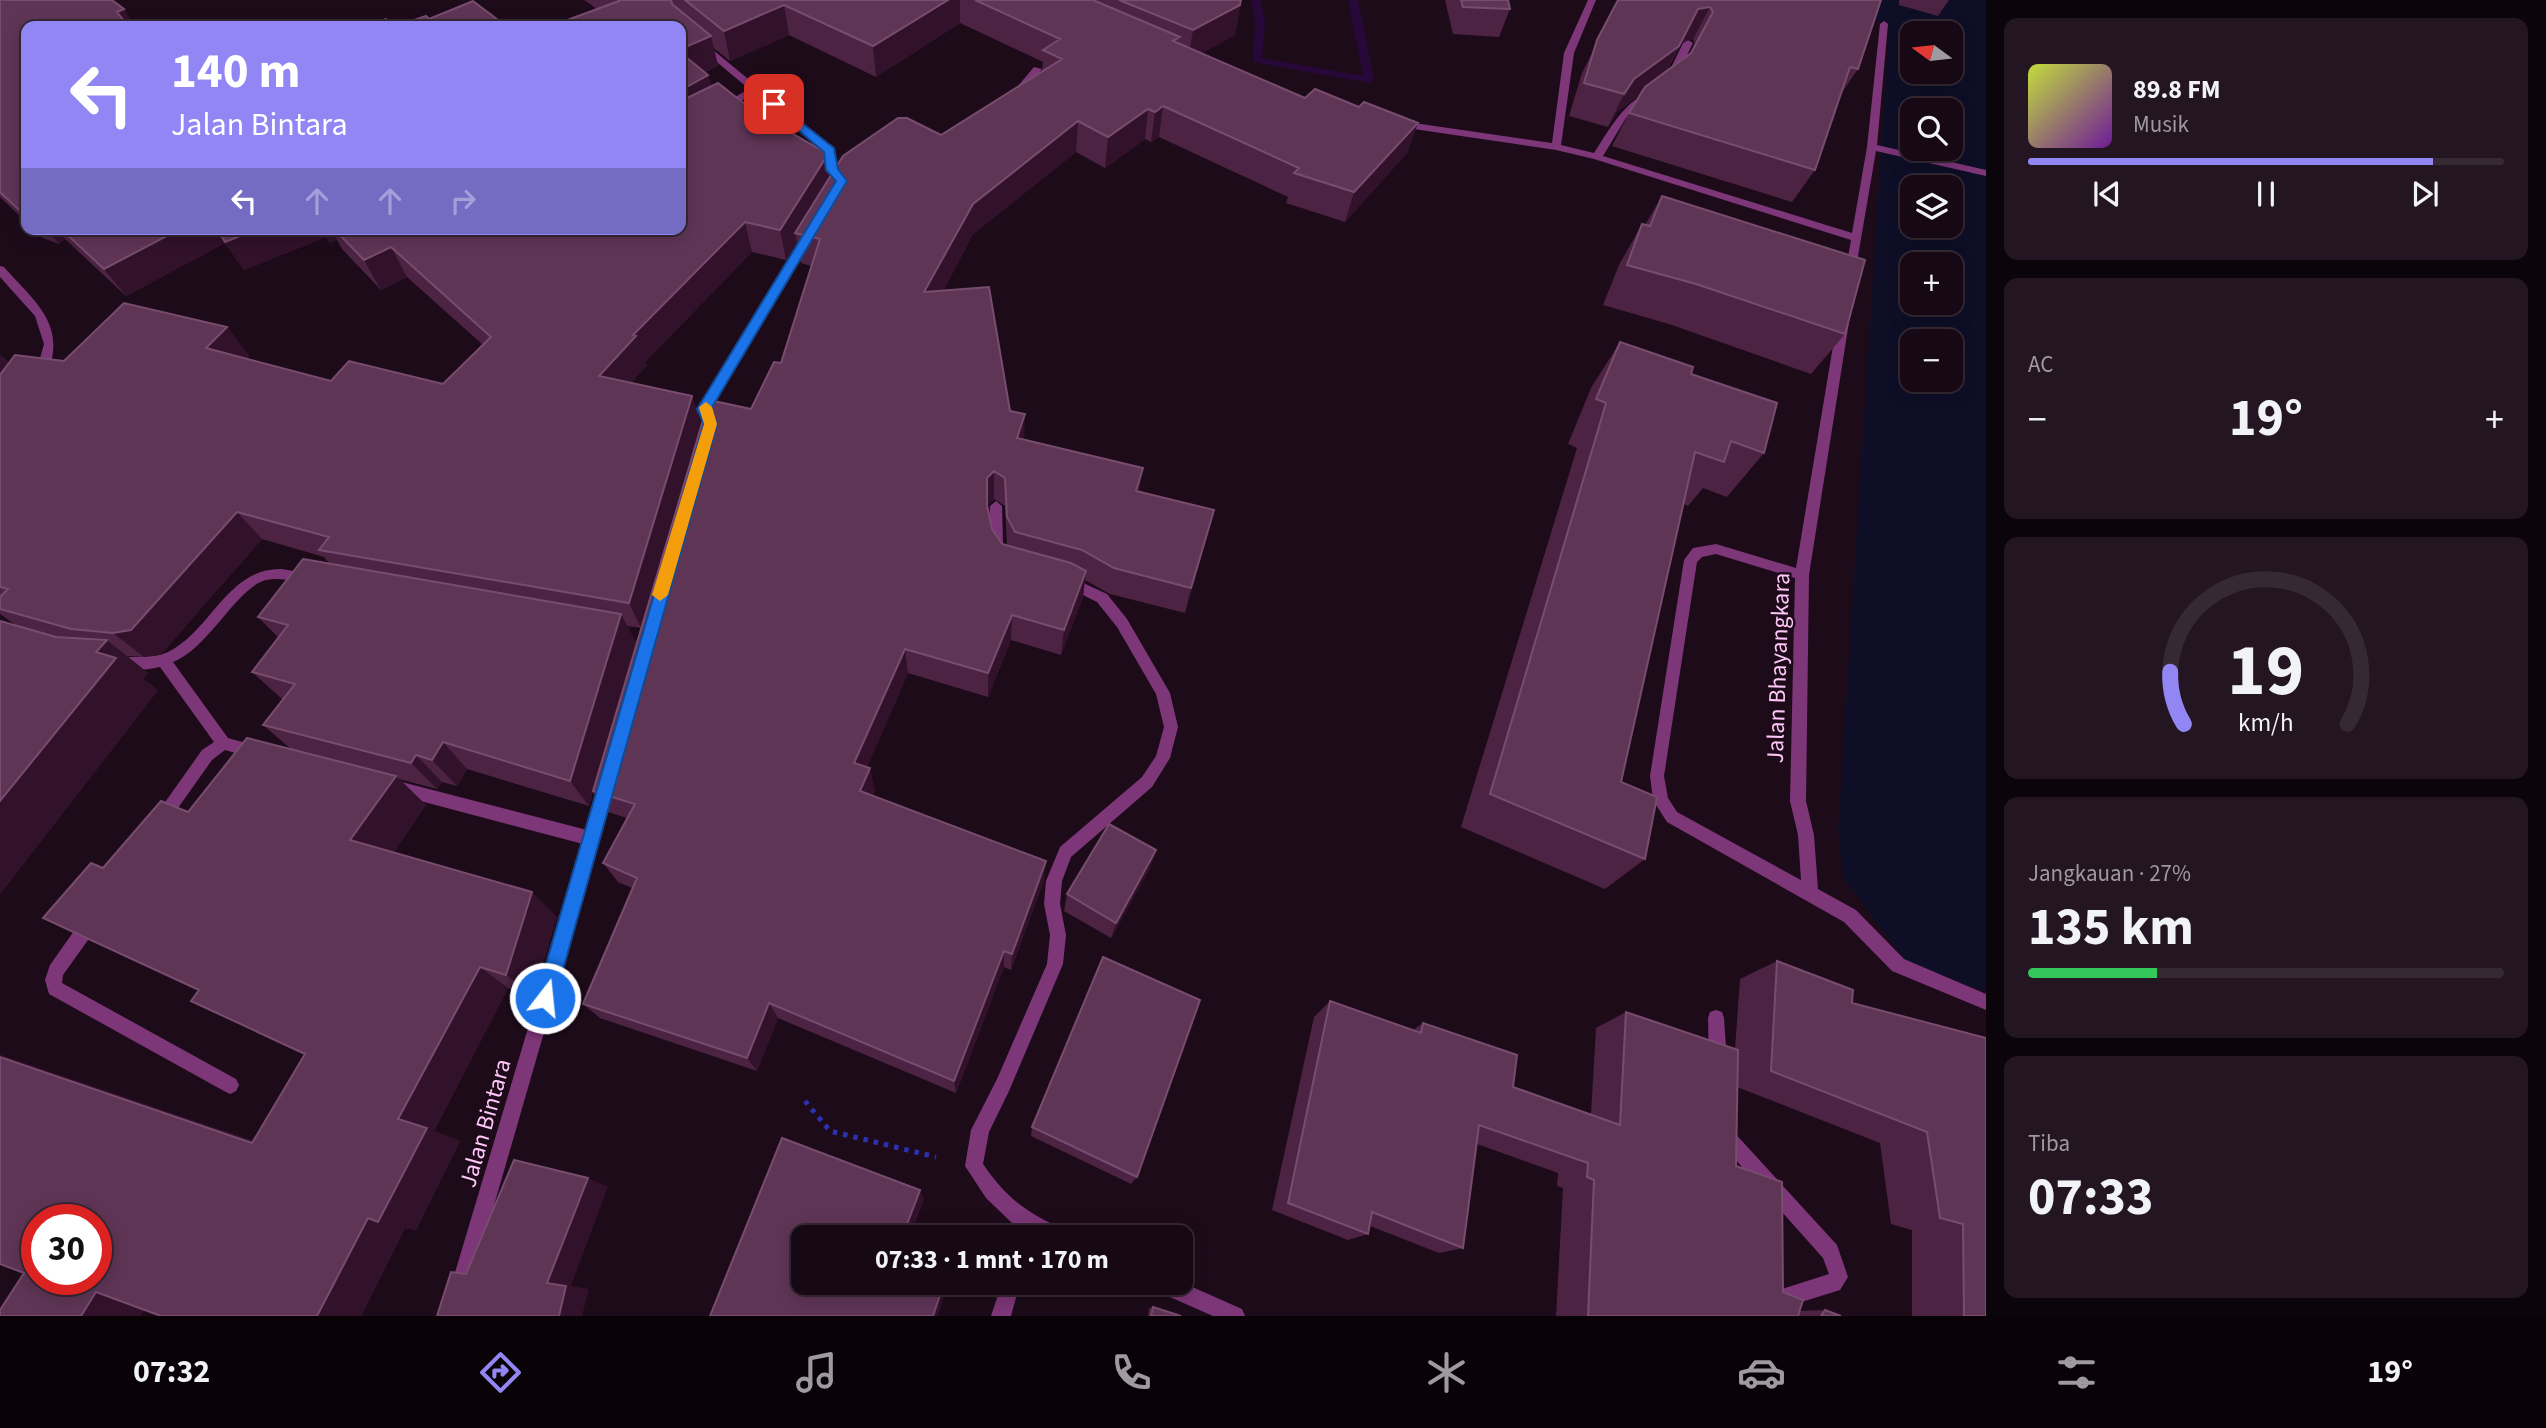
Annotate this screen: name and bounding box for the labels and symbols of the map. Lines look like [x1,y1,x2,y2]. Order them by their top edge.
north arrow [1900,21,1964,84]
pin [744,74,804,134]
street label: Jalan Bhayangkara [1758,572,1799,764]
position arrow [508,961,582,1035]
street label: Jalan Bintara [450,1055,521,1192]
speed limit sign: 30 [21,1204,112,1295]

